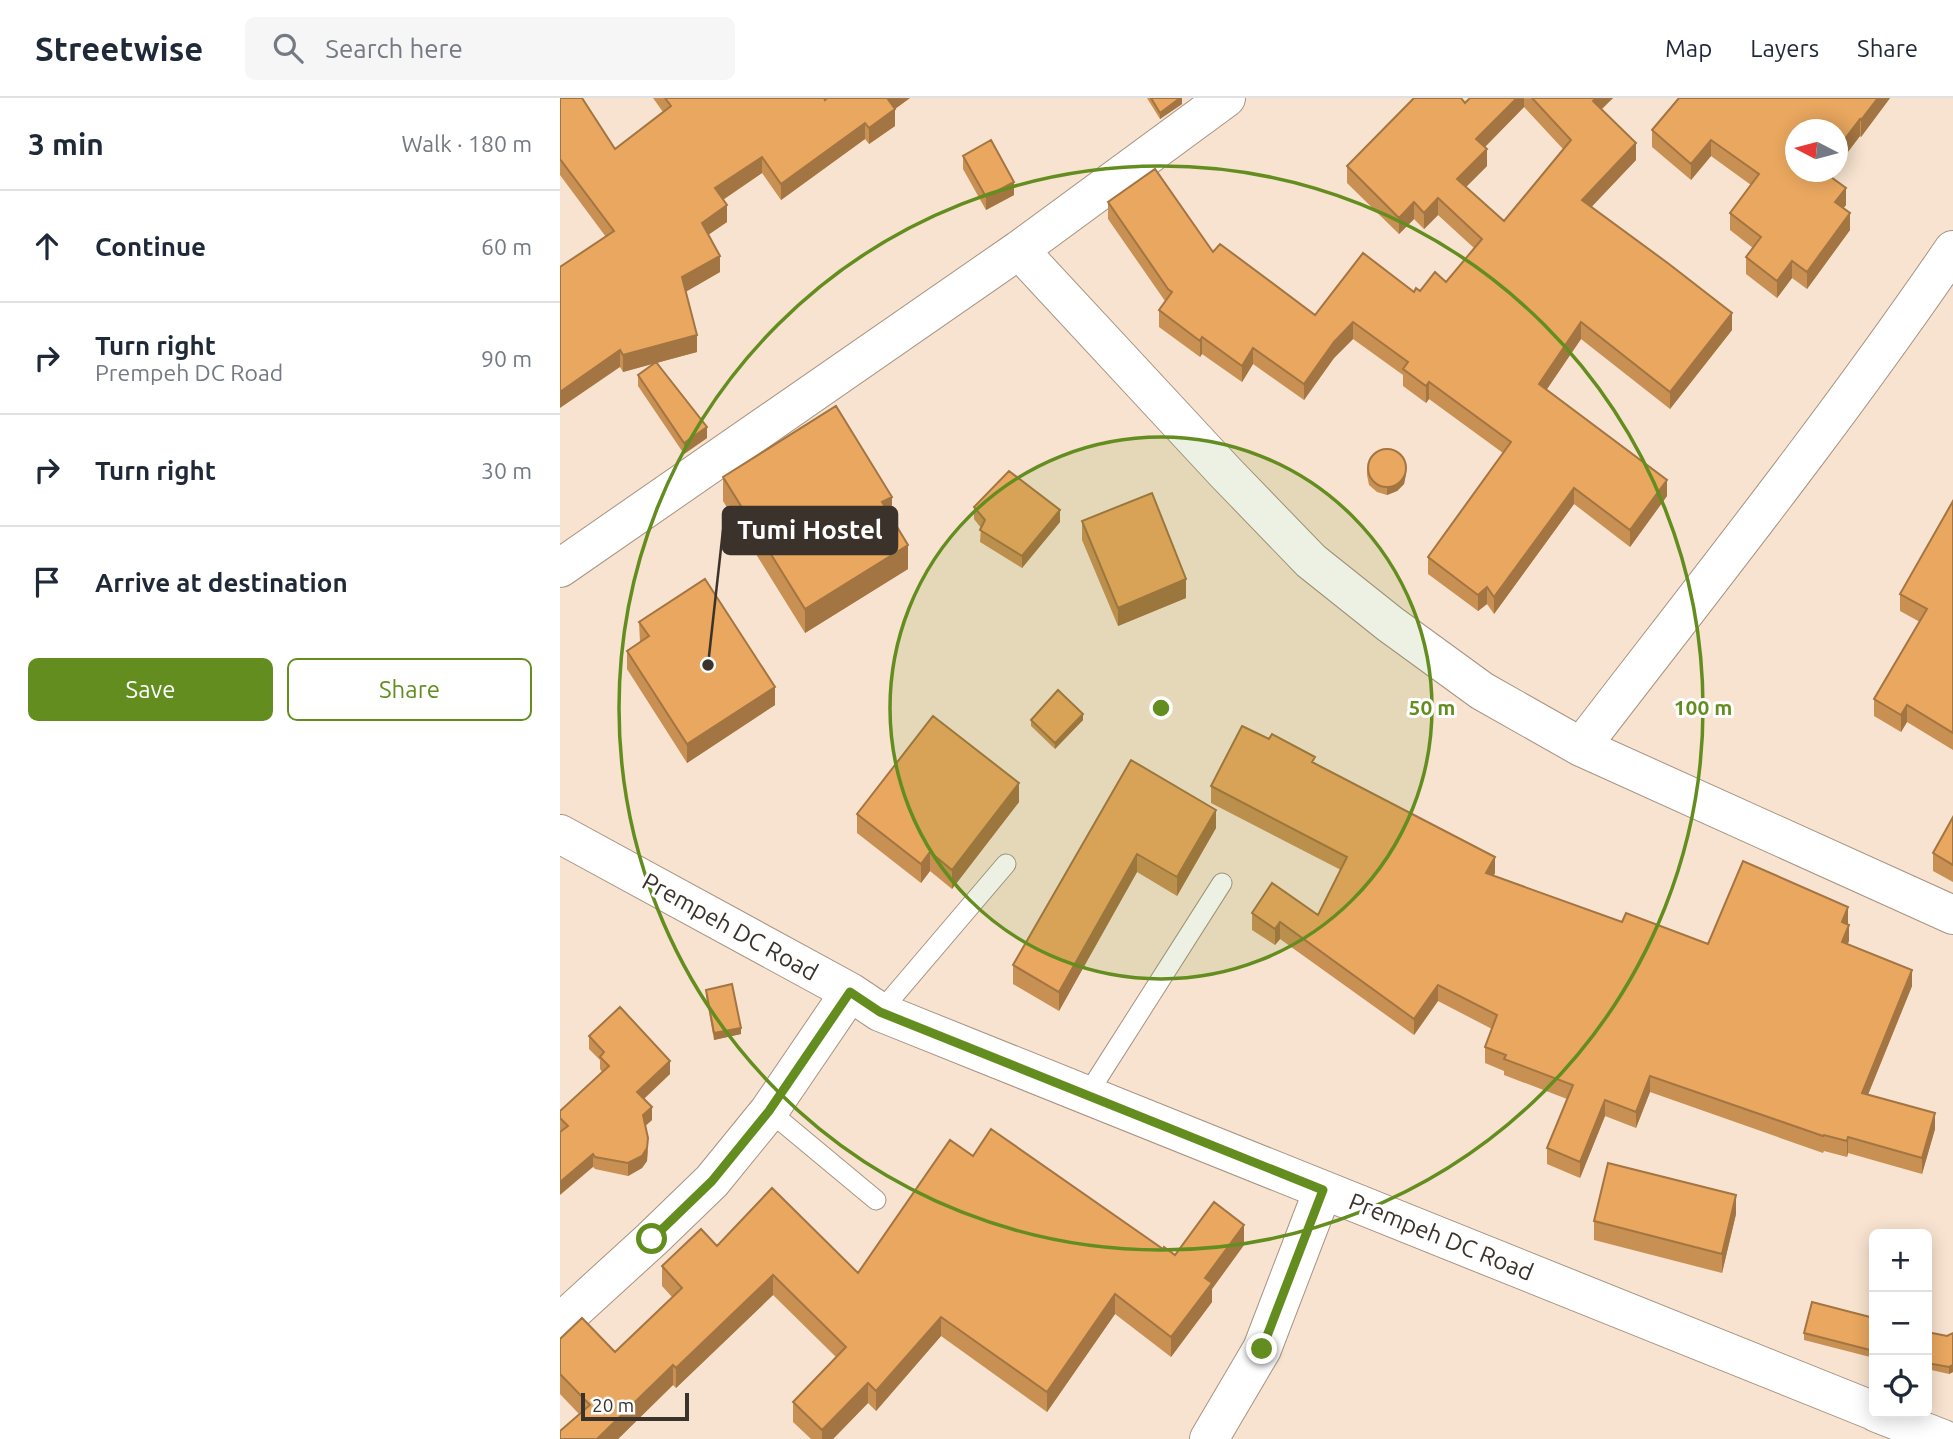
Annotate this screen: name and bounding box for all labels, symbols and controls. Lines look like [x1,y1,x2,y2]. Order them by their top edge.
search box [245,17,735,80]
icon: search [269,29,307,67]
text: Streetwise [35,30,203,67]
text: Search here [325,34,463,63]
text: Map [1665,35,1712,62]
text: Layers [1750,35,1819,62]
text: Share [1857,35,1918,62]
north arrow [1785,119,1848,182]
text: 3 min [28,127,104,161]
text: Walk · 180 m [401,131,532,156]
icon: ahead [28,227,66,265]
text: Continue [95,232,206,261]
text: 60 m [481,234,532,259]
text: Turn right [95,331,216,360]
icon: right [28,339,66,377]
text: 90 m [481,346,532,371]
text: Prempeh DC Road [95,360,283,385]
icon: right [28,451,66,489]
text: Turn right [95,456,216,485]
text: 30 m [481,458,532,483]
callout: Tumi Hostel [723,507,897,554]
text: Tumi Hostel [737,515,883,544]
icon: arrive [28,563,66,601]
text: Arrive at destination [95,568,348,597]
button: Save [28,658,273,721]
button: Share [287,658,532,721]
text: 50 m [1409,695,1455,719]
text: 100 m [1674,695,1732,719]
centre of rings [1149,696,1173,720]
street label: Prempeh DC Road [638,867,823,986]
street label: Prempeh DC Road [1345,1187,1537,1286]
route start [636,1223,667,1254]
map controls [1869,1229,1932,1418]
button: + [1869,1229,1932,1292]
button: − [1869,1292,1932,1355]
route end [1246,1333,1277,1364]
button: locate [1869,1355,1932,1418]
scale bar [581,1390,690,1422]
text: 20 m [592,1394,634,1416]

